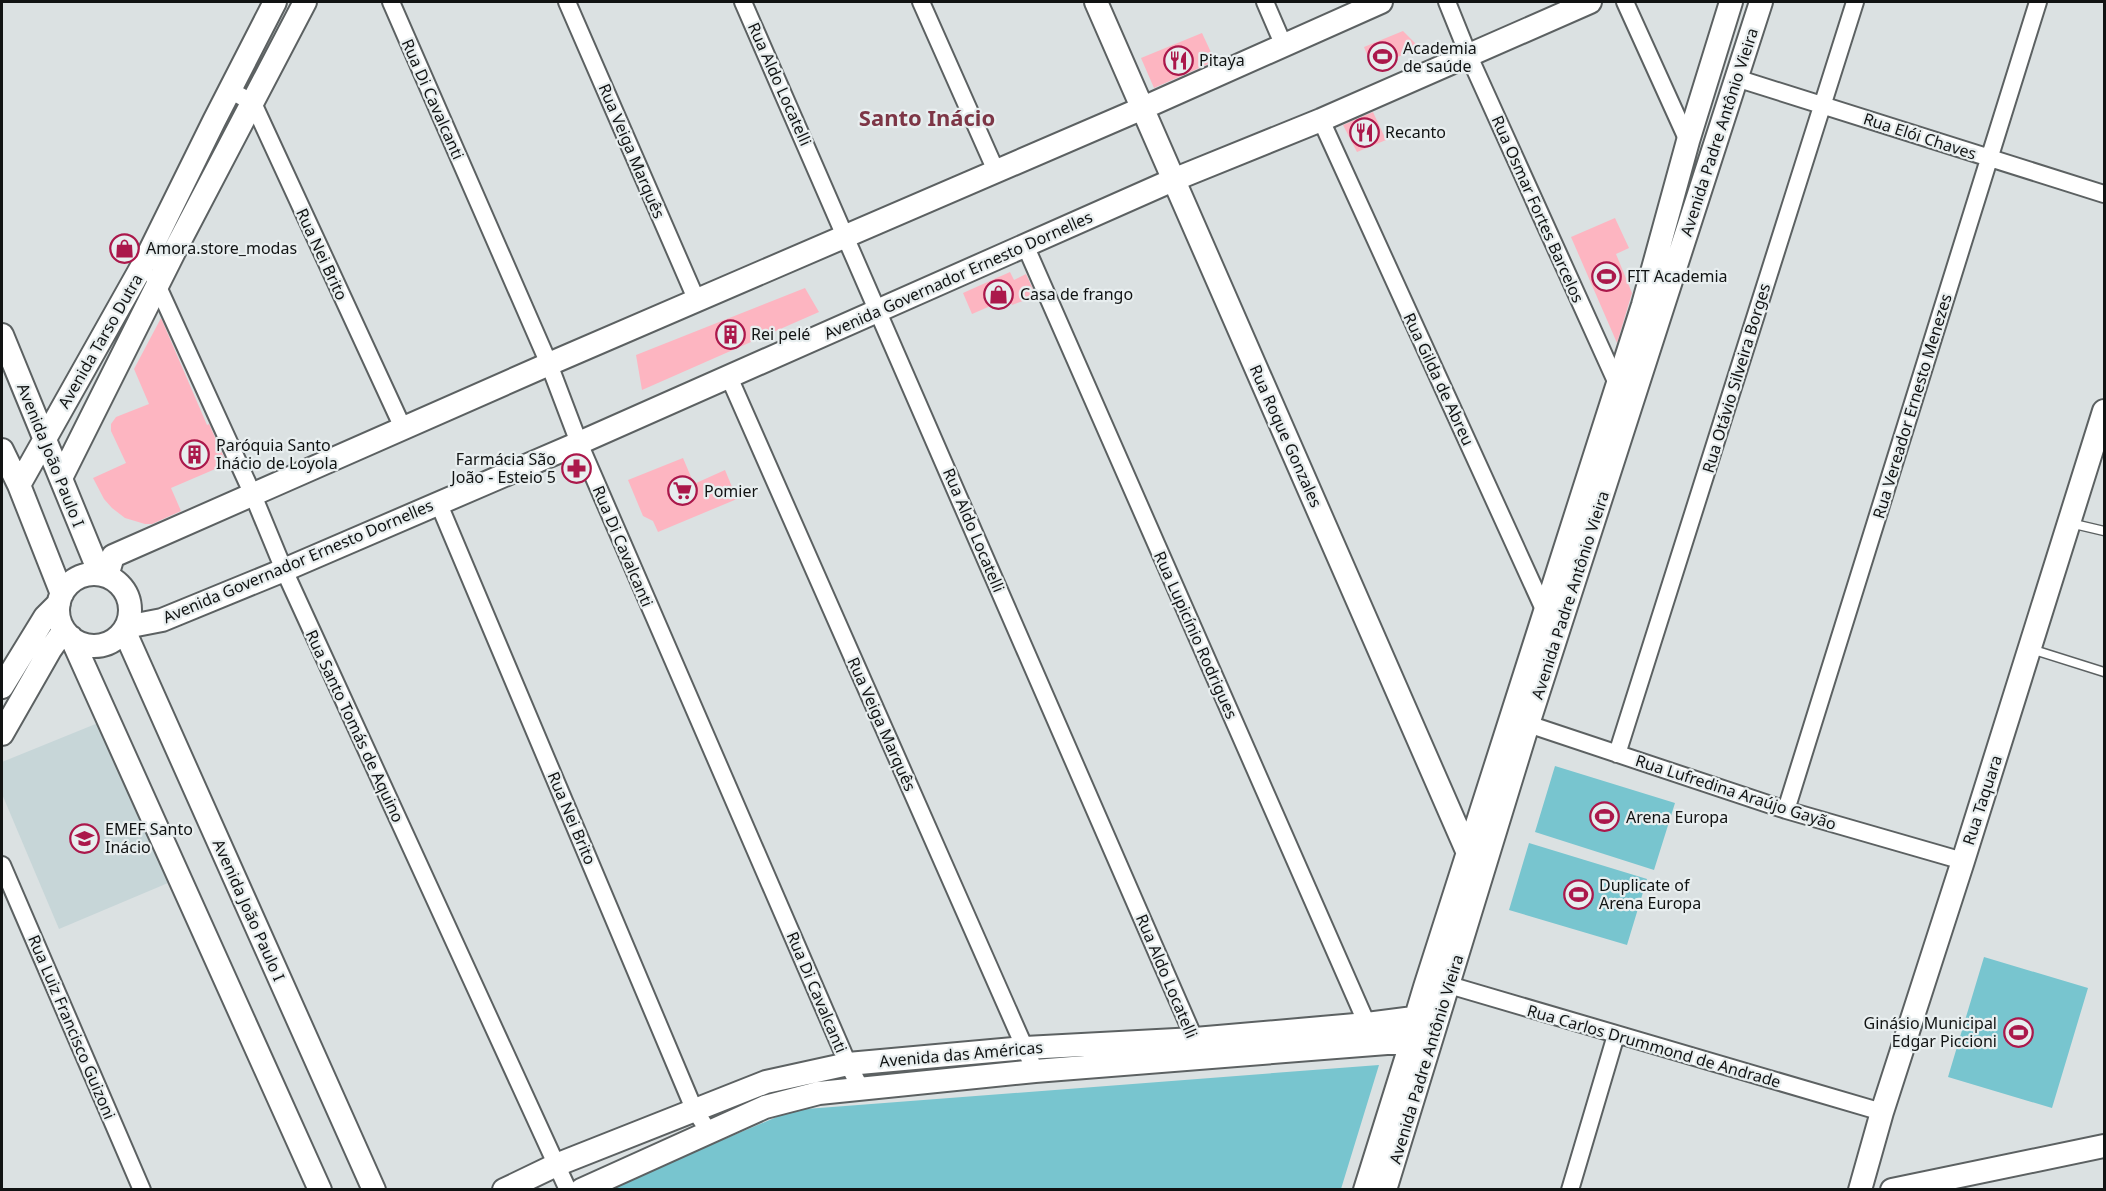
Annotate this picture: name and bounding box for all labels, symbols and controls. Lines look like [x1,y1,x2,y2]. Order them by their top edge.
street label: Rua Aldo Locatelli [743,19,817,149]
street label: Avenida Padre Antônio Vieira [1675,25,1763,239]
street label: Rua Di Cavalcanti [397,35,469,163]
place label: Academia de saúde [1403,37,1477,77]
sports icon: Academia de saúde [1366,41,1398,73]
restaurant icon: Pitaya [1162,44,1194,76]
place label: Pitaya [1199,49,1245,71]
street label: Rua Veiga Marquês [594,80,670,222]
district label: Santo Inácio [859,102,995,132]
street label: Rua Elói Chaves [1861,107,1979,165]
street label: Rua Osmar Fortes Barcelos [1487,112,1589,306]
restaurant icon: Recanto [1348,116,1380,148]
place label: Recanto [1385,121,1446,143]
street label: Rua Nei Brito [291,204,353,304]
street label: Avenida Governador Ernesto Dornelles [820,206,1096,344]
shop icon: Amora.store_modas [109,232,141,264]
place label: Amora.store_modas [146,237,297,259]
sports icon: FIT Academia [1590,260,1622,292]
place label: FIT Academia [1627,265,1728,287]
street label: Avenida Tarso Dutra [53,270,147,412]
shop icon: Casa de frango [983,278,1015,310]
street label: Rua Otávio Silveira Borges [1697,281,1775,475]
place label: Casa de frango [1020,283,1133,305]
street label: Rua Vereador Ernesto Menezes [1867,291,1957,521]
street label: Rua Gilda de Abreu [1399,309,1479,449]
building icon: Rei pelé [714,318,746,350]
place label: Rei pelé [751,323,810,345]
street label: Rua Roque Gonzales [1245,361,1327,511]
street label: Avenida João Paulo I [12,380,90,530]
place label: Paróquia Santo Inácio de Loyola [216,434,338,474]
building icon: Paróquia Santo Inácio de Loyola [179,438,211,470]
place label: Farmácia São João - Esteio 5 [449,448,556,488]
pharmacy icon: Farmácia São João - Esteio 5 [561,452,593,484]
street label: Rua Aldo Locatelli [938,465,1010,595]
supermarket icon: Pomier [667,475,699,507]
place label: Pomier [704,480,758,502]
street label: Rua Di Cavalcanti [588,482,658,610]
street label: Avenida Padre Antônio Vieira [1526,488,1614,702]
street label: Avenida Governador Ernesto Dornelles [159,494,437,628]
street label: Rua Lupicínio Rodrigues [1149,548,1243,722]
street label: Rua Santo Tomás de Aquino [301,626,409,826]
street label: Rua Veiga Marquês [843,653,921,795]
street label: Rua Lufredina Araújo Gayão [1633,749,1839,835]
street label: Rua Taquara [1957,752,2007,848]
street label: Rua Nei Brito [543,768,601,868]
sports icon: Arena Europa [1589,801,1621,833]
place label: Arena Europa [1626,806,1728,828]
place label: EMEF Santo Inácio [105,818,193,858]
school or university icon: EMEF Santo Inácio [68,822,100,854]
street label: Avenida João Paulo I [208,836,290,984]
place label: Duplicate of Arena Europa [1599,874,1701,914]
sports icon: Duplicate of Arena Europa [1562,878,1594,910]
street label: Rua Aldo Locatelli [1131,911,1203,1041]
street label: Rua Di Cavalcanti [782,928,852,1056]
street label: Rua Luiz Francisco Guizoni [23,931,121,1123]
street label: Avenida Padre Antônio Vieira [1384,952,1468,1166]
street label: Rua Carlos Drummond de Andrade [1525,999,1783,1093]
place label: Ginásio Municipal Edgar Piccioni [1864,1012,1997,1052]
sports icon: Ginásio Municipal Edgar Piccioni [2002,1016,2034,1048]
street label: Avenida das Américas [878,1036,1044,1072]

